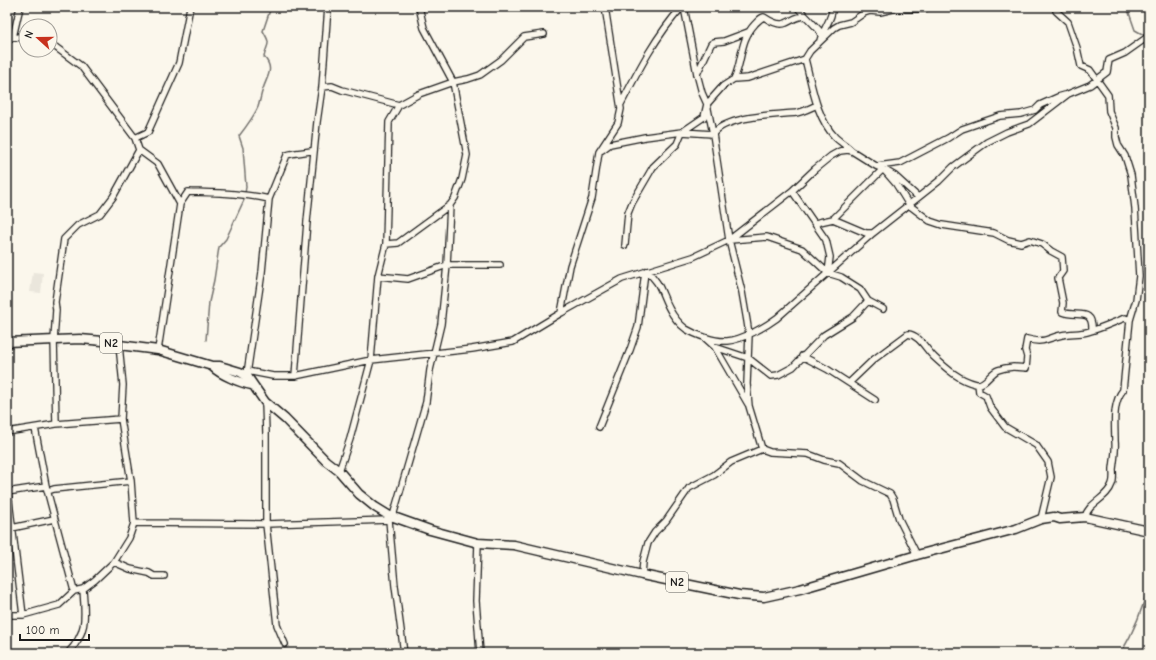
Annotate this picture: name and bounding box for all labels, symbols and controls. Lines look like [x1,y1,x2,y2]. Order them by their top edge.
north arrow [18,18,58,58]
text: N [22,29,36,40]
road number: N2 [100,333,122,353]
road number: N2 [666,572,688,592]
scale bar [20,616,89,642]
text: 100 m [26,623,59,637]

